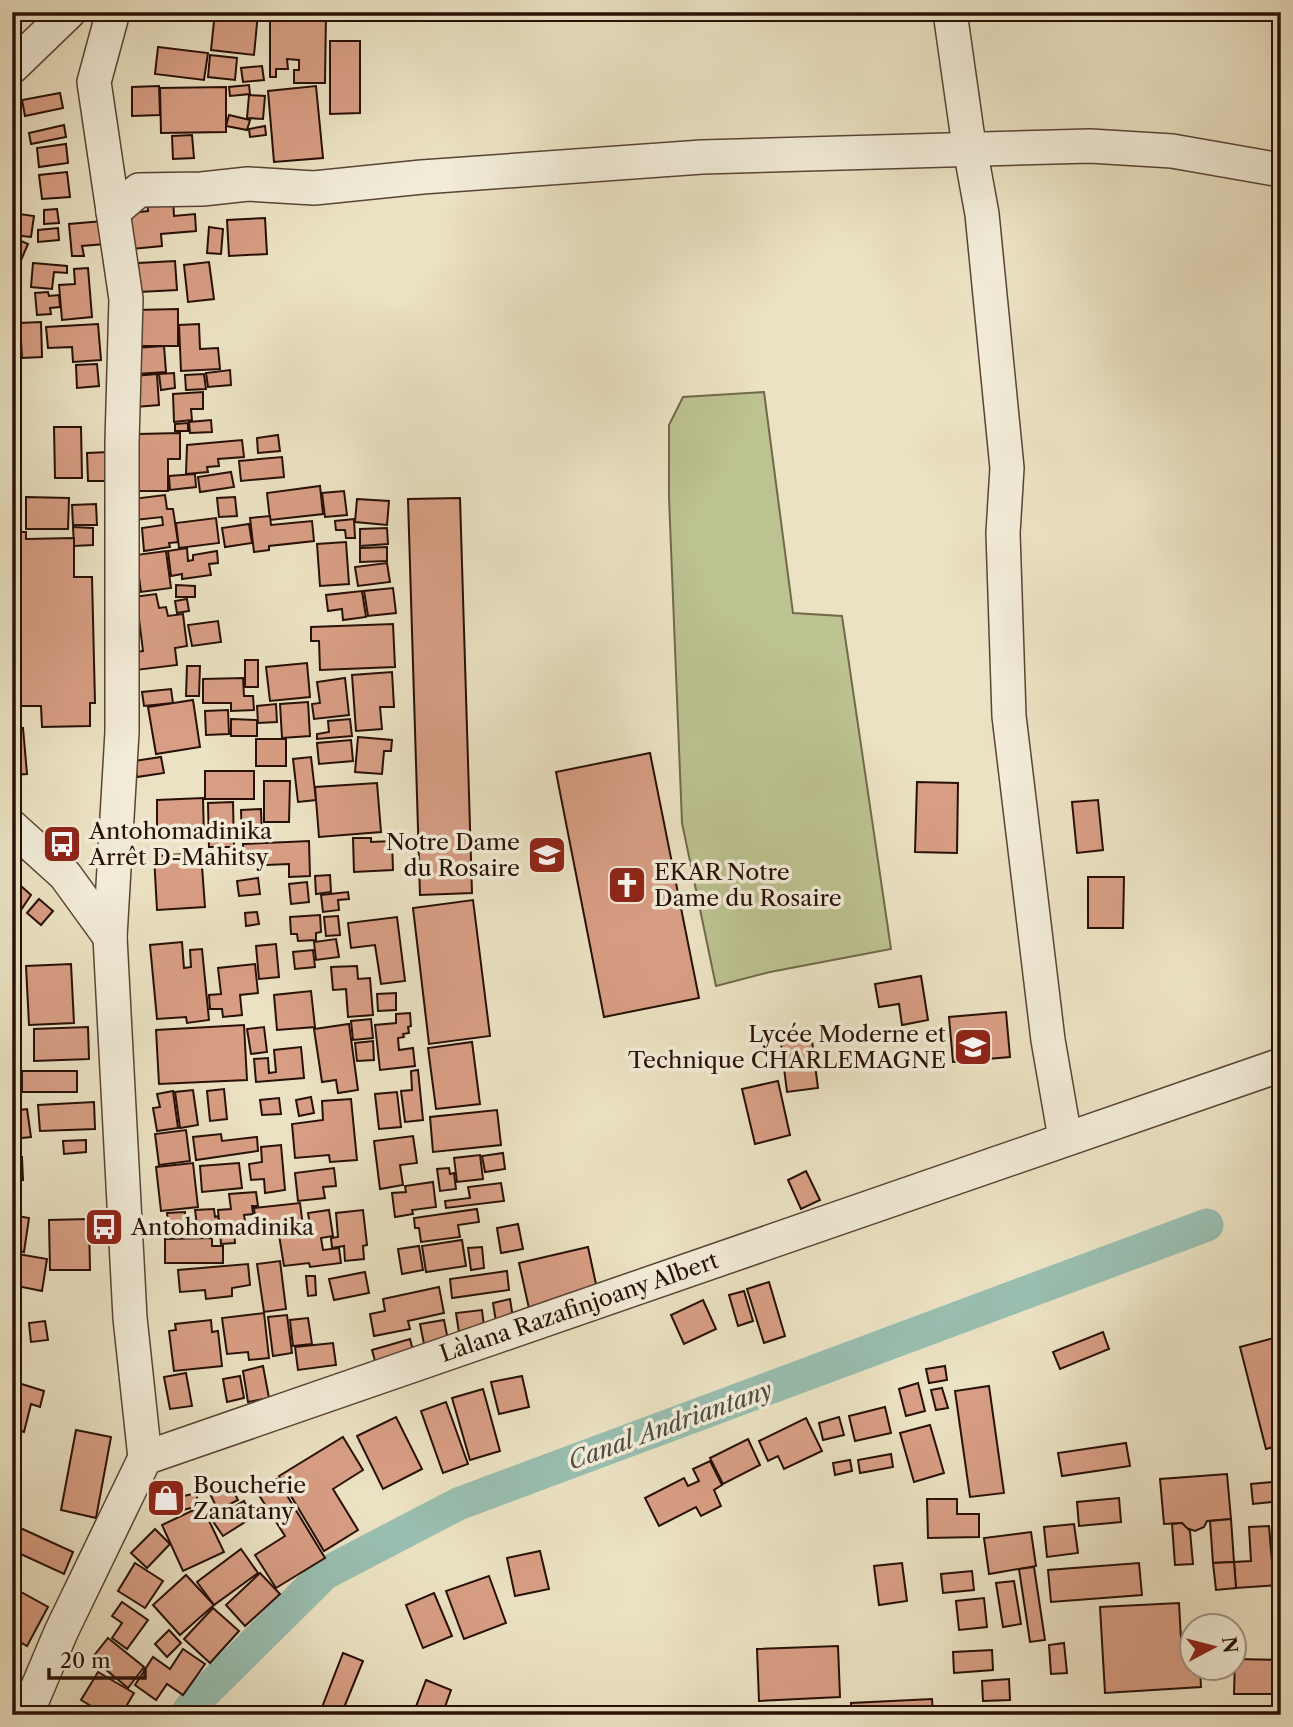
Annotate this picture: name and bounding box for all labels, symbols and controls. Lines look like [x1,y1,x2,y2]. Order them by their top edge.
place label: Antohomadinika Arrêt D-Mahitsy [88,817,273,871]
bus stop icon: Antohomadinika Arrêt D-Mahitsy [41,823,83,865]
place label: Notre Dame du Rosaire [386,828,520,882]
school or university icon: Notre Dame du Rosaire [526,834,568,876]
place label: EKAR Notre Dame du Rosaire [654,858,842,912]
church icon: EKAR Notre Dame du Rosaire [606,864,648,906]
place label: Lycée Moderne et Technique CHARLEMAGNE [628,1020,946,1074]
school or university icon: Lycée Moderne et Technique CHARLEMAGNE [952,1026,994,1068]
bus stop icon: Antohomadinika [83,1206,125,1248]
place label: Antohomadinika [130,1213,315,1241]
street label: Làlana Razafinjoany Albert [436,1246,722,1368]
water label: Canal Andriantany [564,1375,776,1475]
place label: Boucherie Zanatany [193,1471,306,1525]
shop icon: Boucherie Zanatany [145,1477,187,1519]
north arrow [1178,1612,1248,1682]
text: N [1217,1635,1242,1655]
scale bar [49,1636,145,1680]
text: 20 m [60,1648,111,1673]

